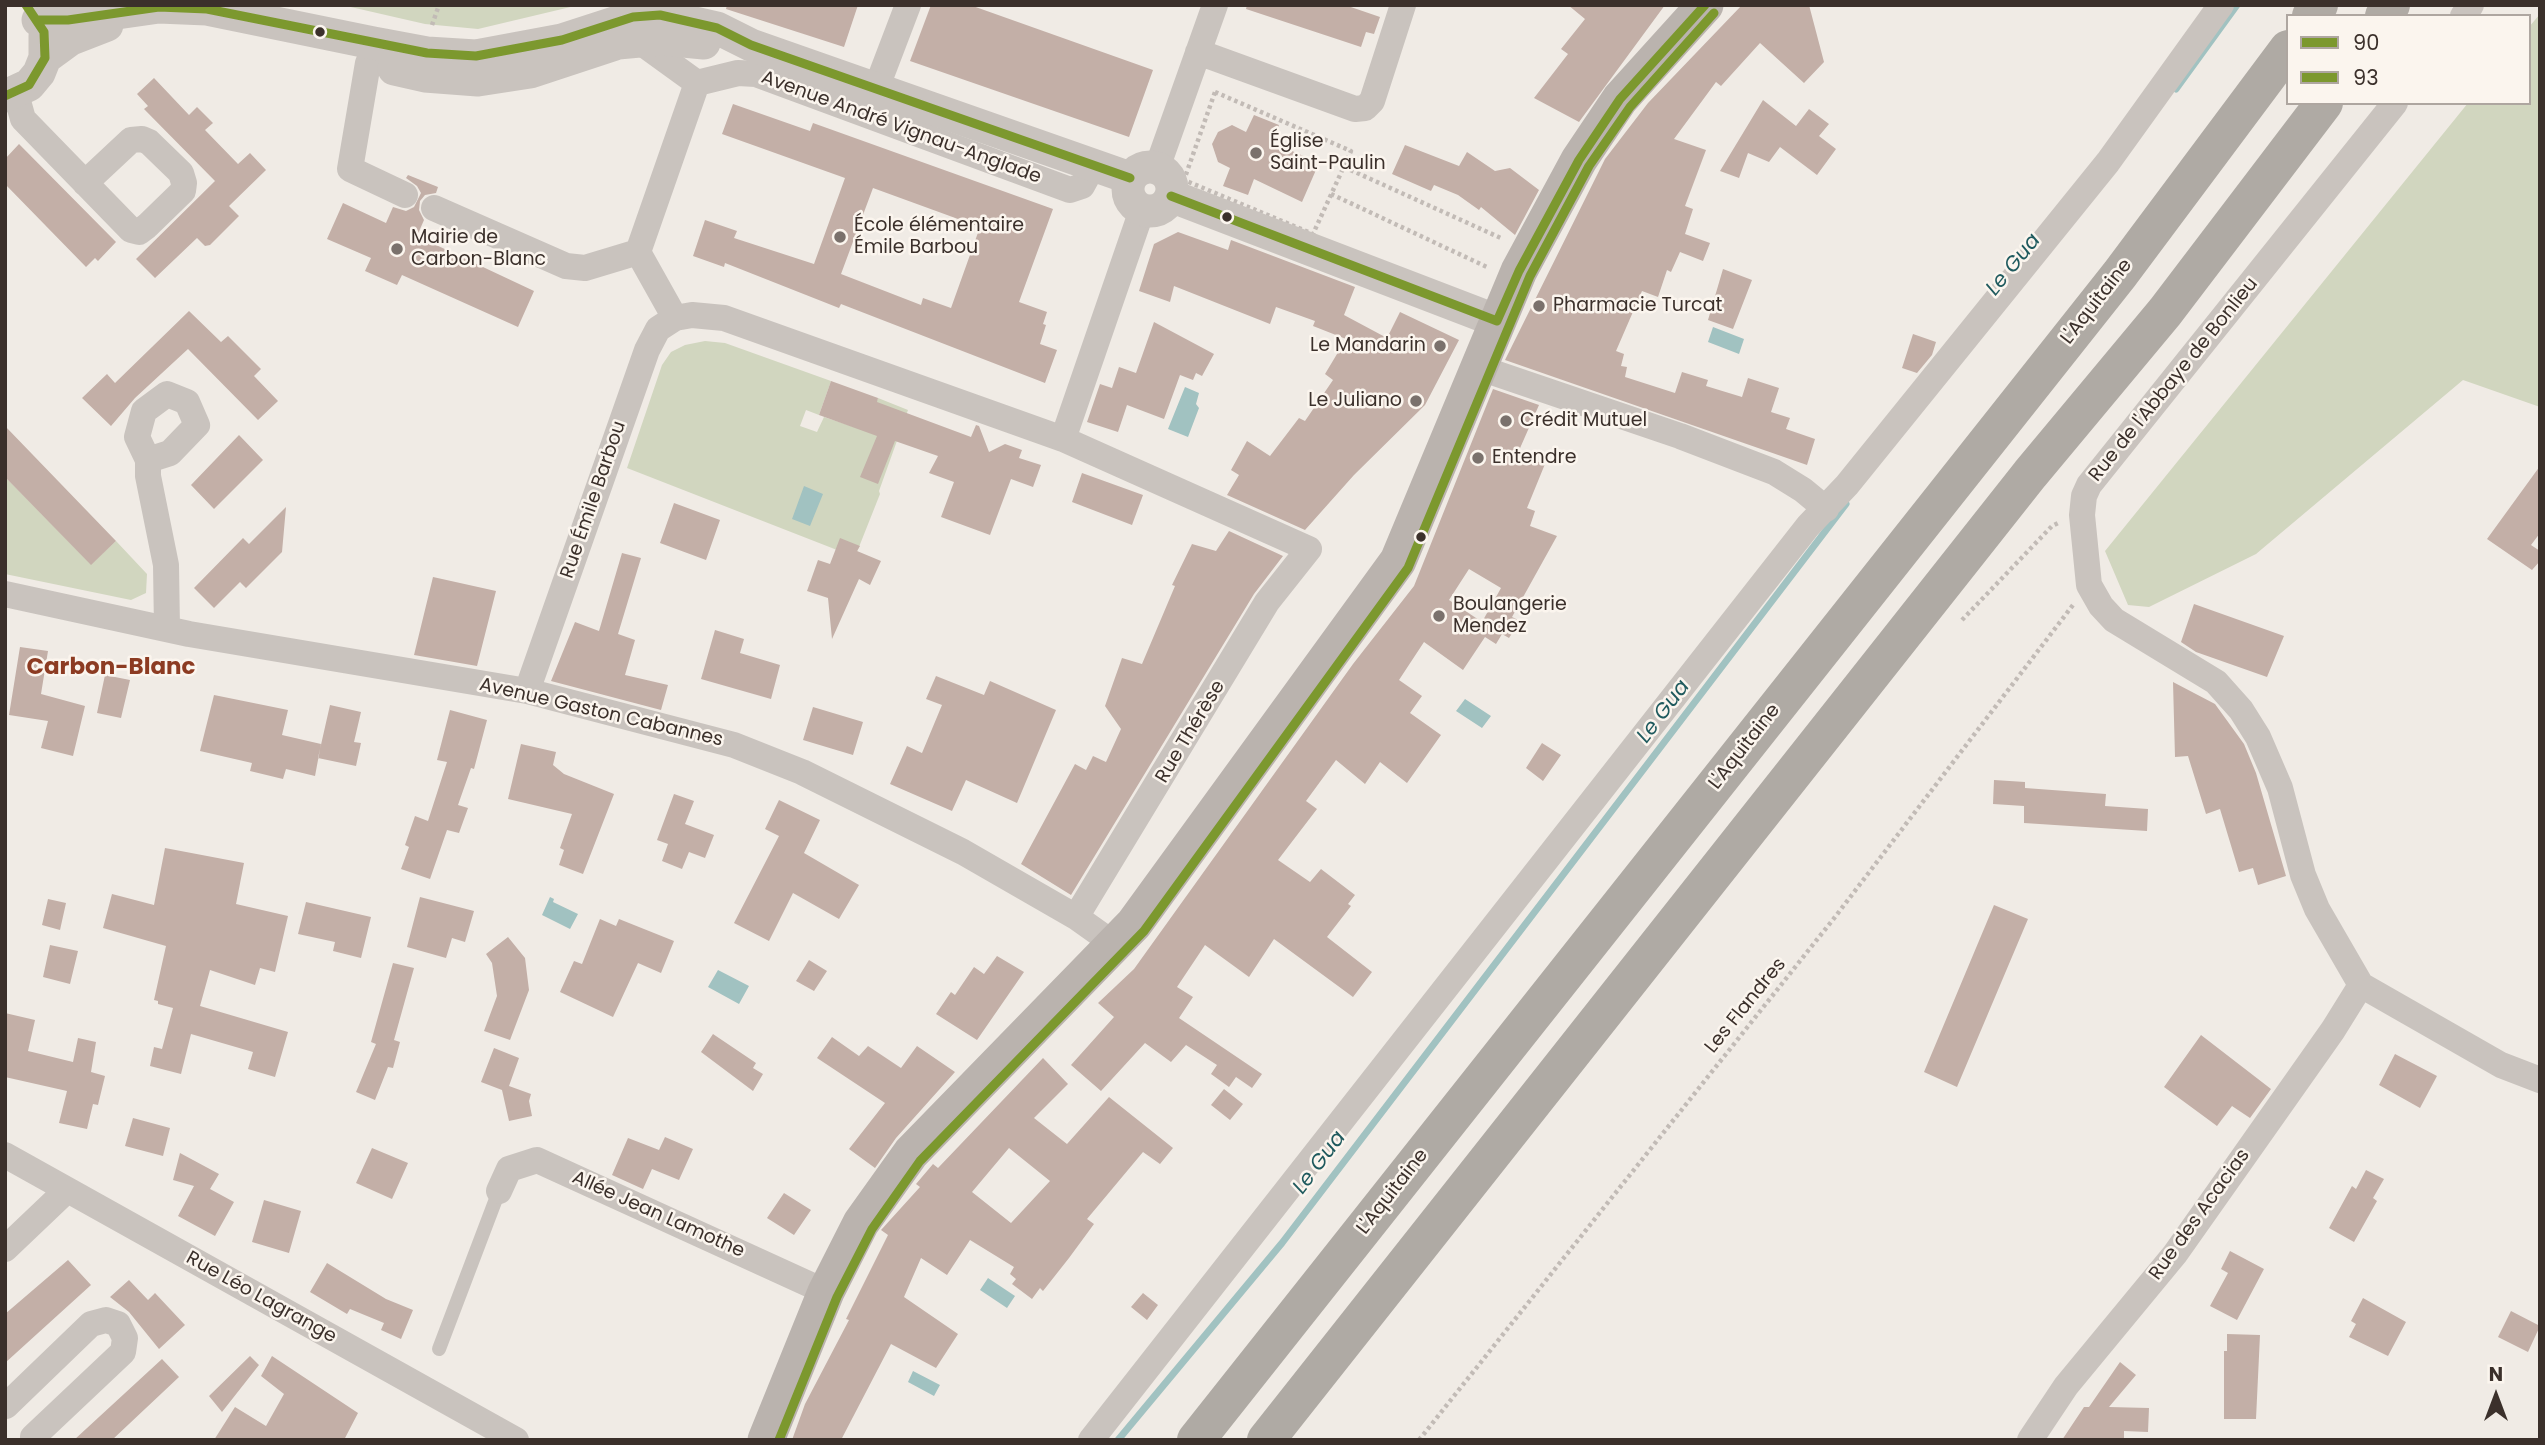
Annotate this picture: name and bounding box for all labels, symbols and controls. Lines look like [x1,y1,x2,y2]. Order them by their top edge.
legend [2286,14,2531,105]
unlabelled marker [313,25,327,39]
text: 90 [2353,28,2379,57]
text: 93 [2353,63,2379,92]
street label: Avenue André Vignau-Anglade [758,67,1044,189]
place label: Église Saint-Paulin [1270,131,1386,175]
marker: Église Saint-Paulin [1248,145,1264,161]
unlabelled marker [1220,210,1234,224]
place label: École élémentaire Émile Barbou [854,215,1024,259]
place label: Mairie de Carbon-Blanc [411,227,546,271]
marker: École élémentaire Émile Barbou [832,229,848,245]
water label: Le Gua [1981,229,2047,301]
marker: Mairie de Carbon-Blanc [389,241,405,257]
street label: L'Aquitaine [2057,255,2137,349]
street label: Rue de l'Abbaye de Bonlieu [2085,273,2263,487]
place label: Pharmacie Turcat [1553,295,1722,317]
marker: Pharmacie Turcat [1531,298,1547,314]
place label: Le Mandarin [1310,335,1426,357]
marker: Le Mandarin [1432,338,1448,354]
place label: Le Juliano [1308,390,1402,412]
marker: Le Juliano [1408,393,1424,409]
place label: Crédit Mutuel [1520,410,1647,432]
marker: Crédit Mutuel [1498,413,1514,429]
street label: Rue Émile Barbou [556,418,632,582]
place label: Entendre [1492,447,1576,469]
marker: Entendre [1470,450,1486,466]
unlabelled marker [1414,530,1428,544]
place label: Boulangerie Mendez [1453,594,1567,638]
marker: Boulangerie Mendez [1431,608,1447,624]
district label: Carbon-Blanc [26,654,196,682]
street label: Avenue Gaston Cabannes [477,674,725,752]
water label: Le Gua [1632,676,1696,748]
street label: Rue Thérèse [1152,677,1230,787]
street label: L'Aquitaine [1705,700,1785,794]
street label: Les Flandres [1701,954,1791,1058]
water label: Le Gua [1288,1127,1352,1199]
street label: L'Aquitaine [1353,1145,1433,1239]
street label: Rue des Acacias [2145,1145,2255,1285]
street label: Allée Jean Lamothe [568,1167,748,1263]
street label: Rue Léo Lagrange [182,1247,340,1349]
north arrow [2461,1361,2531,1431]
text: N [2489,1361,2503,1388]

